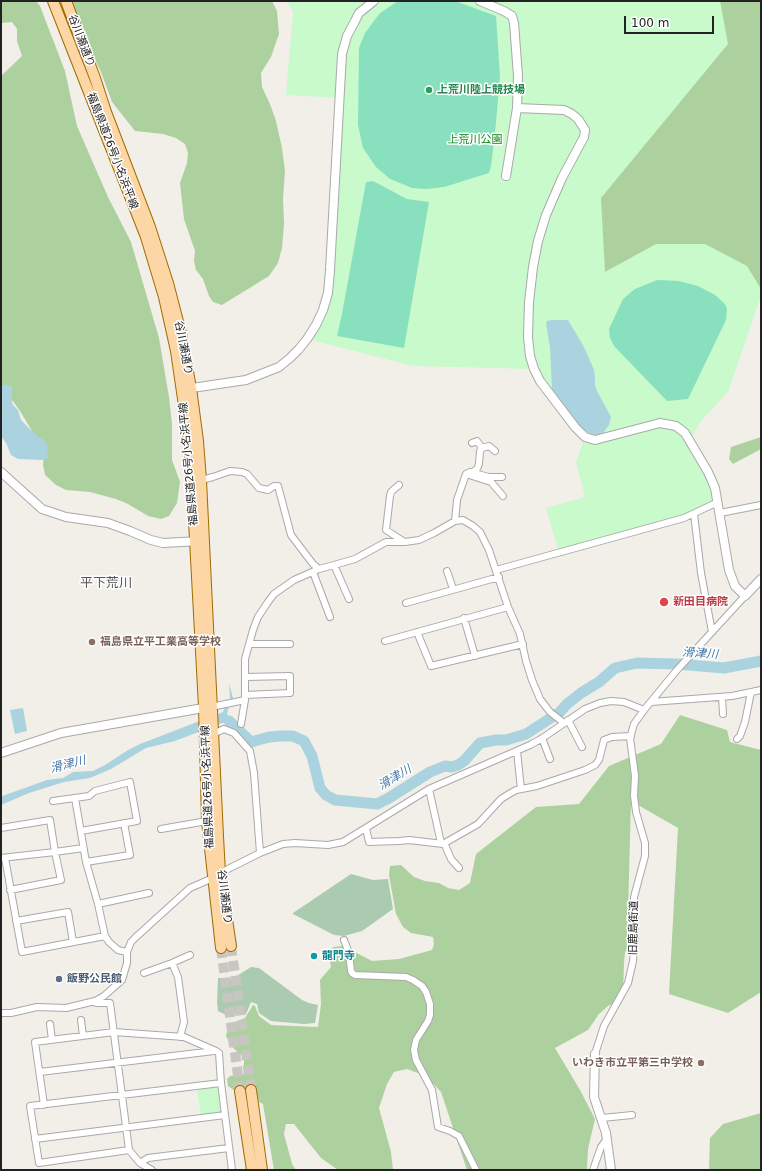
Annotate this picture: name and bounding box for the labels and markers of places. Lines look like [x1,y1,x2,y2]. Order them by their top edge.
place label: 上荒川陸上競技場 [437,83,525,97]
marker: 上荒川陸上競技場 [424,85,434,95]
place label: 新田目病院 [673,595,728,609]
marker: 新田目病院 [658,596,670,608]
place label: 福島県立平工業高等学校 [100,635,221,649]
marker: 福島県立平工業高等学校 [87,637,97,647]
place label: 龍門寺 [322,949,355,963]
marker: 龍門寺 [309,951,319,961]
place label: 飯野公民館 [67,972,122,986]
marker: 飯野公民館 [54,974,64,984]
place label: いわき市立平第三中学校 [572,1056,693,1070]
marker: いわき市立平第三中学校 [696,1058,706,1068]

